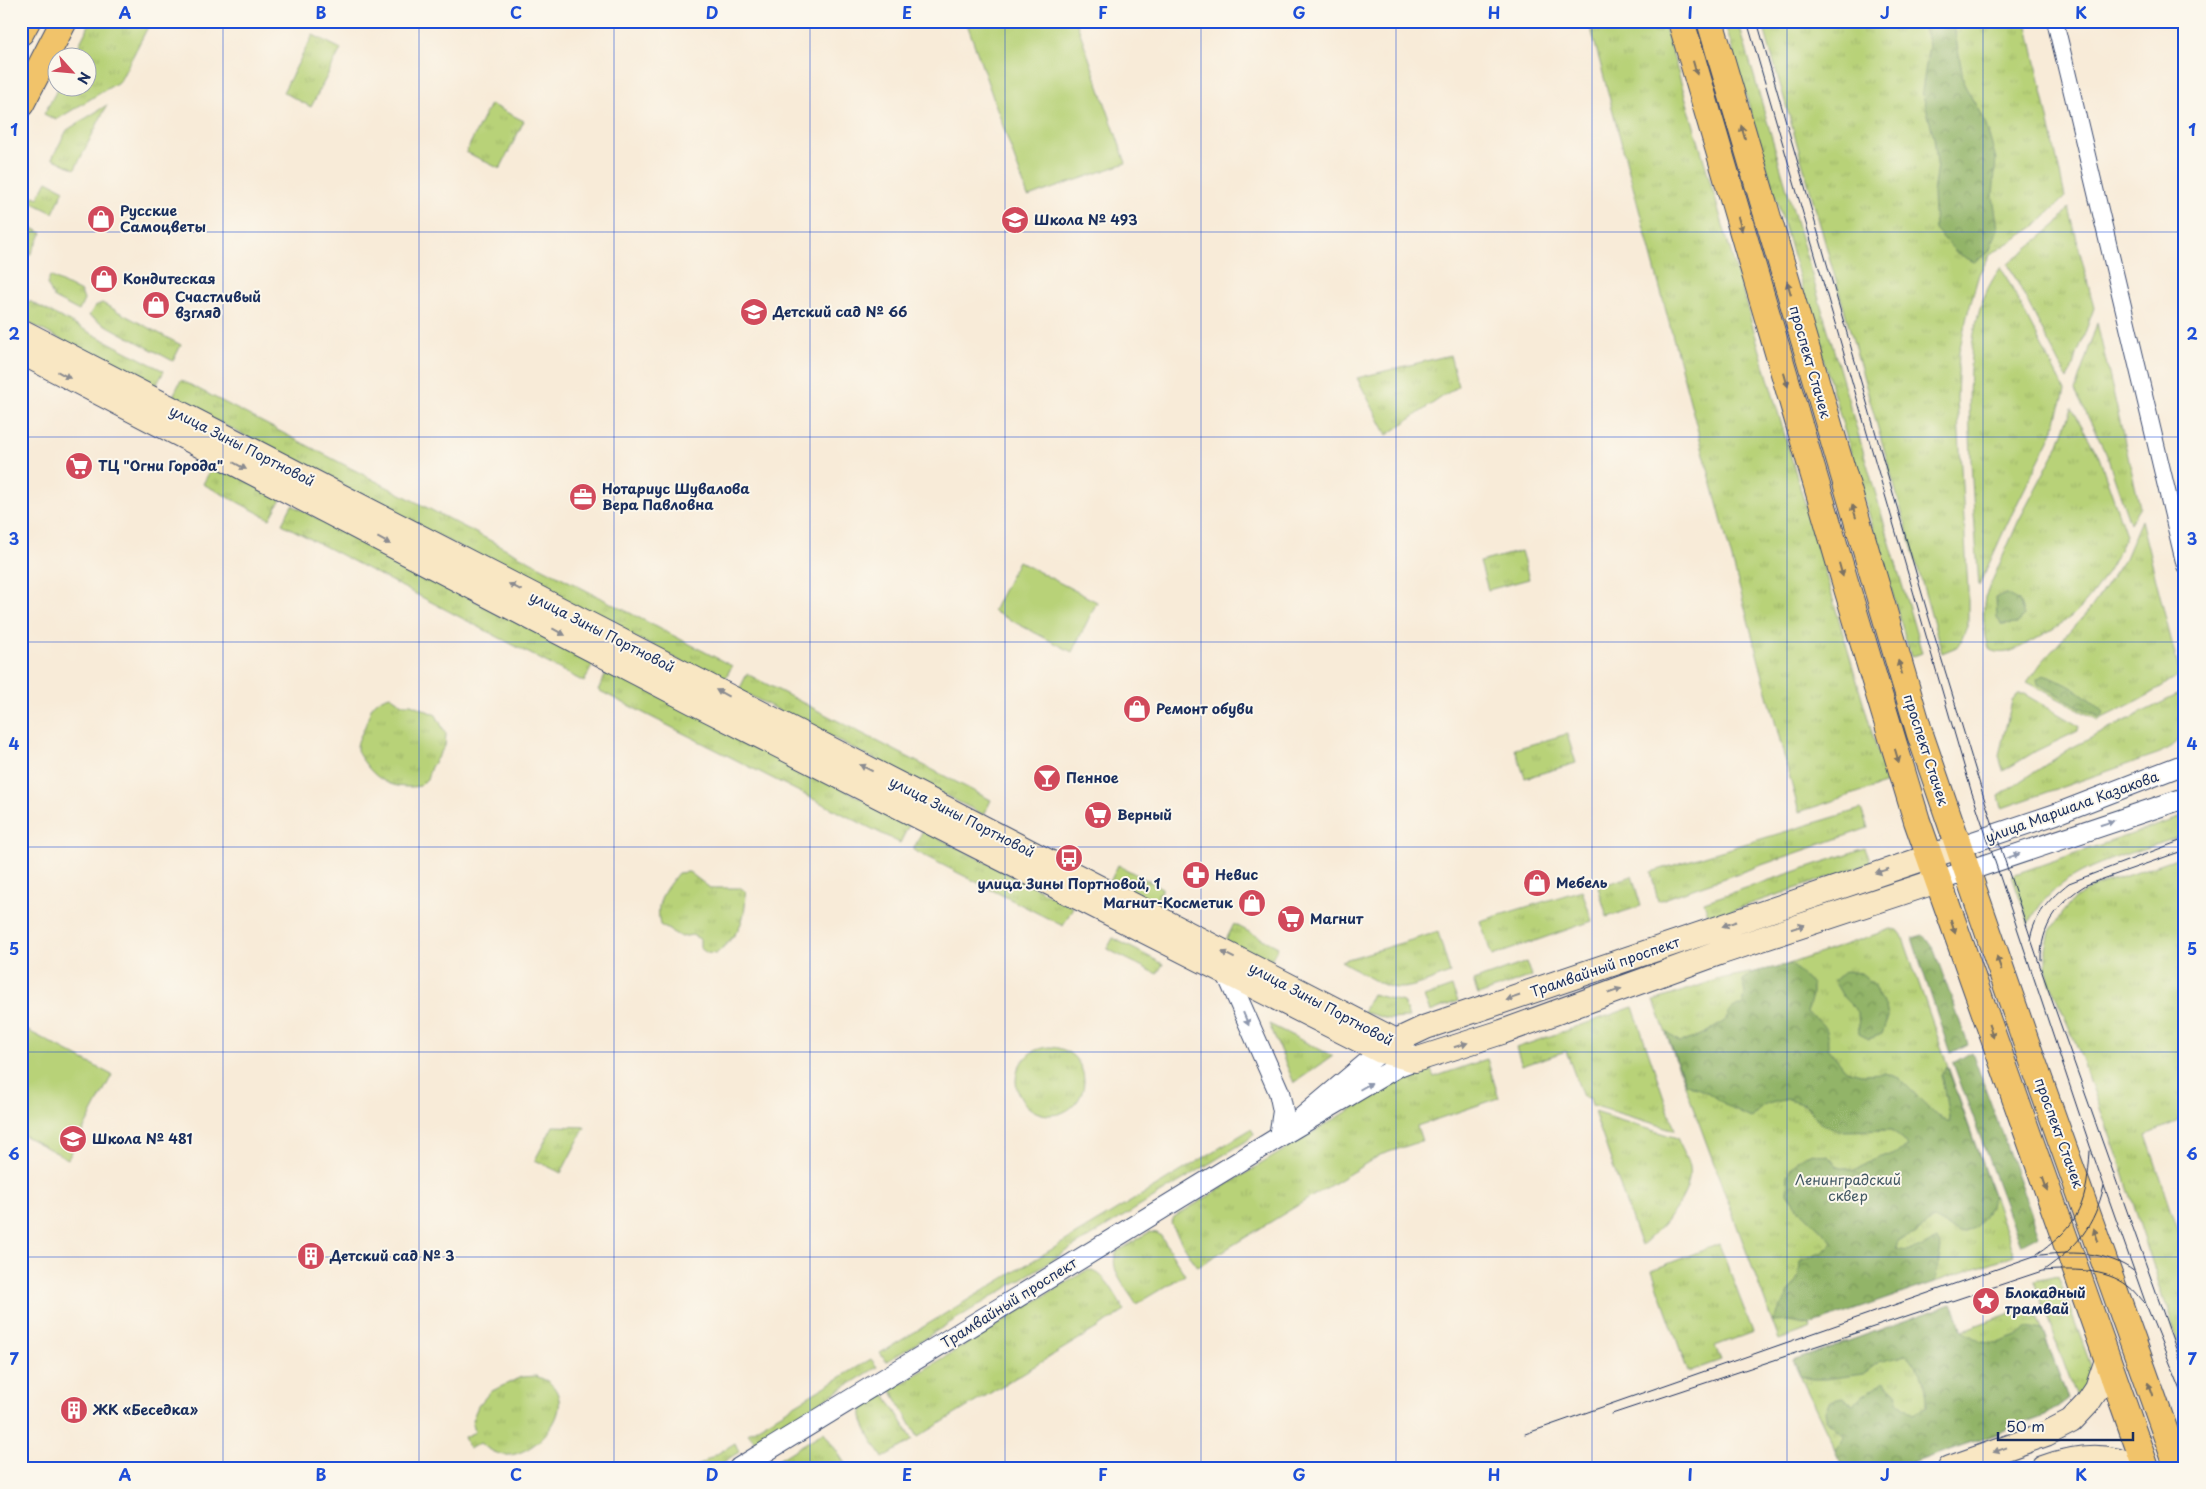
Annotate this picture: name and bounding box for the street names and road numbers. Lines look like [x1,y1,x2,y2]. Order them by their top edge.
street label: проспект Стачек [1784,303,1837,421]
street label: улица Зины Портновой [166,400,318,491]
street label: улица Зины Портновой [526,586,678,677]
street label: проспект Стачек [1899,691,1955,809]
street label: улица Маршала Казакова [1982,765,2162,848]
street label: улица Зины Портновой [886,771,1038,862]
street label: Трамвайный проспект [1527,931,1683,1002]
street label: улица Зины Портновой [1245,957,1397,1050]
street label: проспект Стачек [2030,1075,2089,1192]
street label: Трамвайный проспект [937,1252,1081,1353]

